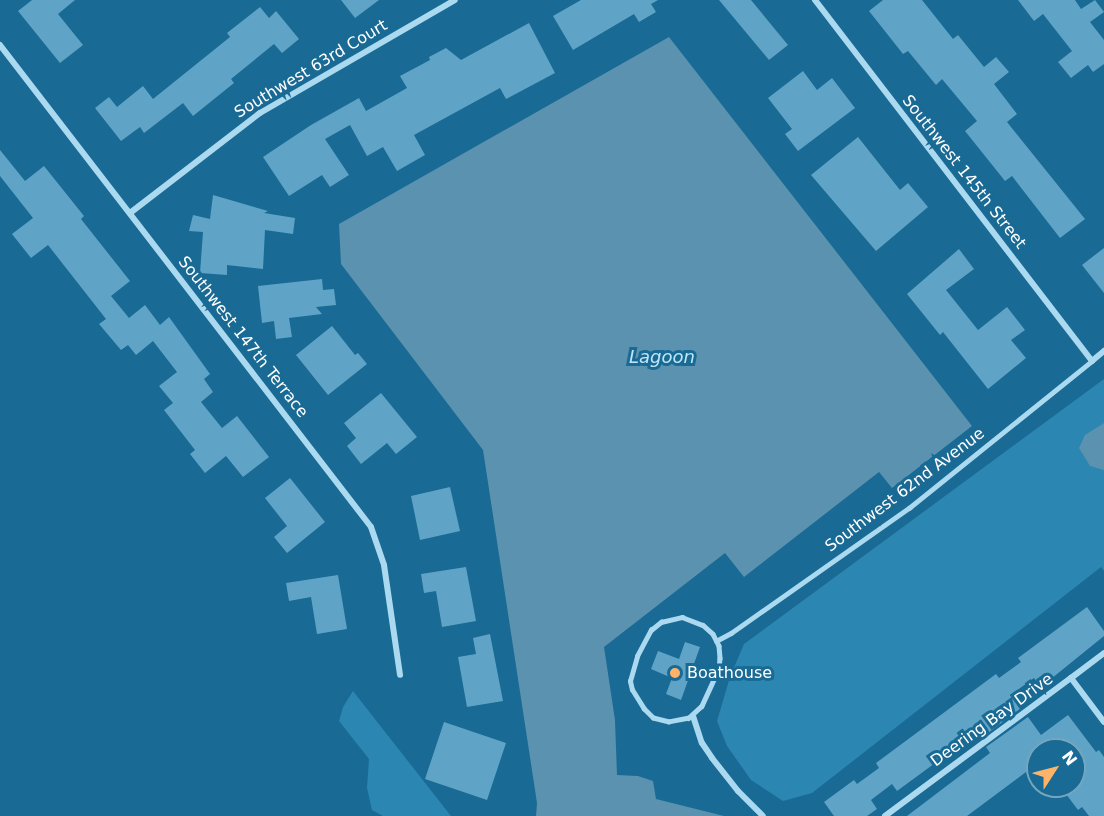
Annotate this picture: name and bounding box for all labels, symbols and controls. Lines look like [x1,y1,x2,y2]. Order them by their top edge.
street label: Southwest 63rd Court [231,16,391,122]
street label: Southwest 145th Street [898,91,1030,253]
street label: Southwest 147th Terrace [174,253,312,421]
water label: Lagoon [629,346,695,368]
street label: Southwest 62nd Avenue [822,424,988,556]
place label: Boathouse [687,663,772,683]
marker: Boathouse [668,666,682,680]
street label: Deering Bay Drive [927,669,1057,771]
north arrow [1026,738,1086,798]
text: N [1058,747,1081,769]

